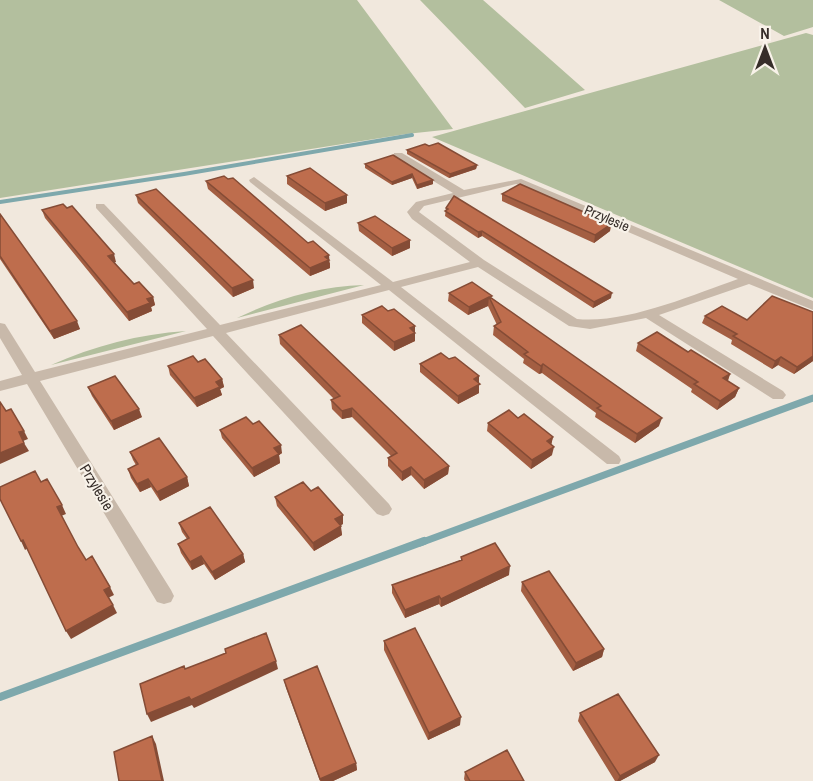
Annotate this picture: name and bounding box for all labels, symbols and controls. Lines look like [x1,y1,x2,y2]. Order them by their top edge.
north arrow [735,18,795,78]
text: N [760,22,770,44]
street label: Przylesie [582,200,632,236]
street label: Przylesie [75,460,119,514]

